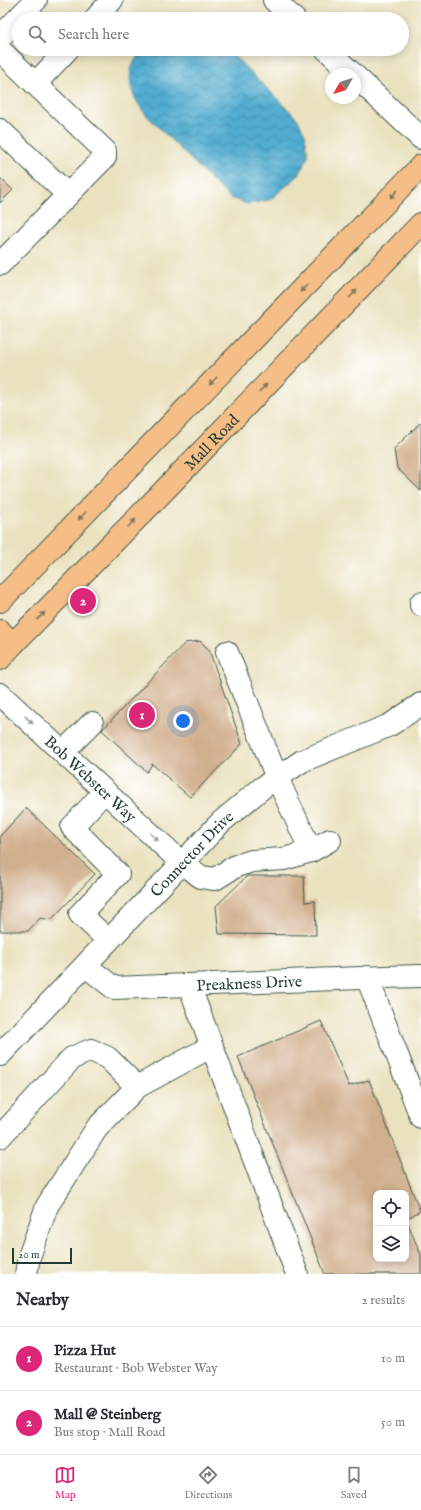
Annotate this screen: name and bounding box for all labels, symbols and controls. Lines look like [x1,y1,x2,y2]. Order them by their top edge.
search box [12,12,409,56]
icon: search [26,23,48,45]
text: Search here [58,25,129,44]
north arrow [325,68,361,104]
one-way arrow [389,189,399,199]
one-way arrow [299,283,309,293]
one-way arrow [348,290,357,299]
one-way arrow [208,376,218,386]
one-way arrow [258,383,268,393]
street label: Mall Road [181,410,245,475]
one-way arrow [78,511,87,521]
one-way arrow [127,518,137,528]
pin: 2 [70,586,96,616]
one-way arrow [36,611,46,621]
pin: 1 [129,700,155,730]
your location [173,711,193,731]
one-way arrow [23,716,34,725]
street label: Bob Webster Way [39,732,140,828]
street label: Connector Drive [147,808,239,902]
one-way arrow [149,832,159,842]
street label: Preakness Drive [196,972,303,997]
map controls [373,1190,409,1262]
button: locate [373,1190,409,1226]
button: layers [373,1226,409,1262]
scale bar [12,1246,72,1265]
text: 20 m [18,1248,39,1262]
text: Nearby [16,1290,69,1311]
text: 2 results [361,1292,405,1309]
text: Pizza Hut [54,1341,116,1360]
text: 1 [27,1350,31,1367]
text: 10 m [381,1350,405,1367]
text: Restaurant · Bob Webster Way [54,1360,218,1377]
text: Mall @ Steinberg [54,1405,161,1424]
text: 2 [26,1414,32,1431]
text: 50 m [381,1414,405,1431]
text: Bus stop · Mall Road [54,1424,166,1441]
tab: Map [54,1464,76,1502]
tab: Directions [185,1464,232,1502]
tab: Saved [341,1464,367,1502]

